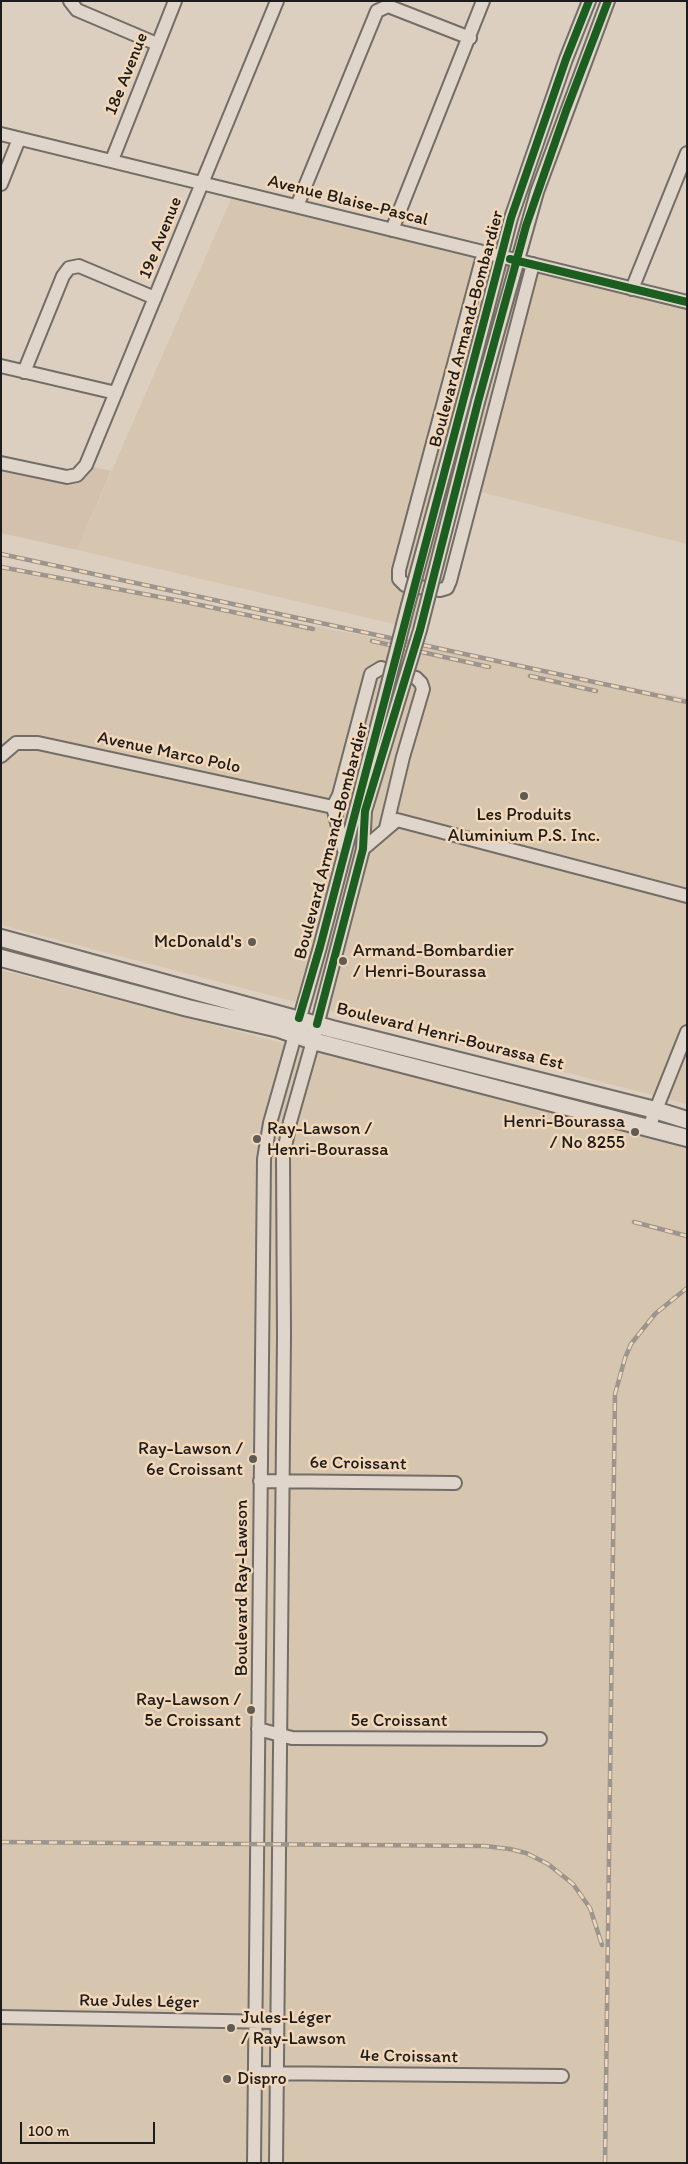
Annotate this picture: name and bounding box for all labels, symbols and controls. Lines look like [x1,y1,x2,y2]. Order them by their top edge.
street label: 18e Avenue [101,30,153,118]
street label: Avenue Blaise-Pascal [266,171,430,231]
street label: 19e Avenue [135,194,187,282]
street label: Boulevard Armand-Bombardier [425,208,509,450]
street label: Boulevard Armand-Bombardier [290,720,374,962]
street label: Avenue Marco Polo [96,727,242,779]
marker: Les Produits Aluminium P.S. Inc. [518,790,530,802]
place label: Les Produits Aluminium P.S. Inc. [448,804,600,846]
place label: McDonald's [154,931,242,953]
marker: McDonald's [246,936,258,948]
place label: Armand-Bombardier / Henri-Bourassa [353,940,514,982]
marker: Armand-Bombardier / Henri-Bourassa [337,955,349,967]
street label: Boulevard Henri-Bourassa Est [334,998,566,1076]
place label: Henri-Bourassa / No 8255 [503,1111,625,1154]
place label: Ray-Lawson / Henri-Bourassa [267,1118,389,1160]
marker: Henri-Bourassa / No 8255 [629,1126,641,1138]
marker: Ray-Lawson / Henri-Bourassa [251,1133,263,1145]
place label: Ray-Lawson / 6e Croissant [138,1438,243,1480]
street label: 6e Croissant [309,1452,407,1476]
marker: Ray-Lawson / 6e Croissant [247,1453,259,1465]
street label: Boulevard Ray-Lawson [231,1500,253,1676]
place label: Ray-Lawson / 5e Croissant [136,1689,241,1732]
marker: Ray-Lawson / 5e Croissant [245,1704,257,1716]
street label: 5e Croissant [351,1710,447,1732]
street label: Rue Jules Léger [79,1990,199,2014]
place label: Jules-Léger / Ray-Lawson [241,2007,346,2050]
marker: Jules-Léger / Ray-Lawson [225,2022,237,2034]
street label: 4e Croissant [360,2045,458,2069]
place label: Dispro [237,2068,287,2090]
marker: Dispro [221,2073,233,2085]
scale bar [22,2112,158,2144]
text: 100 m [28,2122,69,2140]

